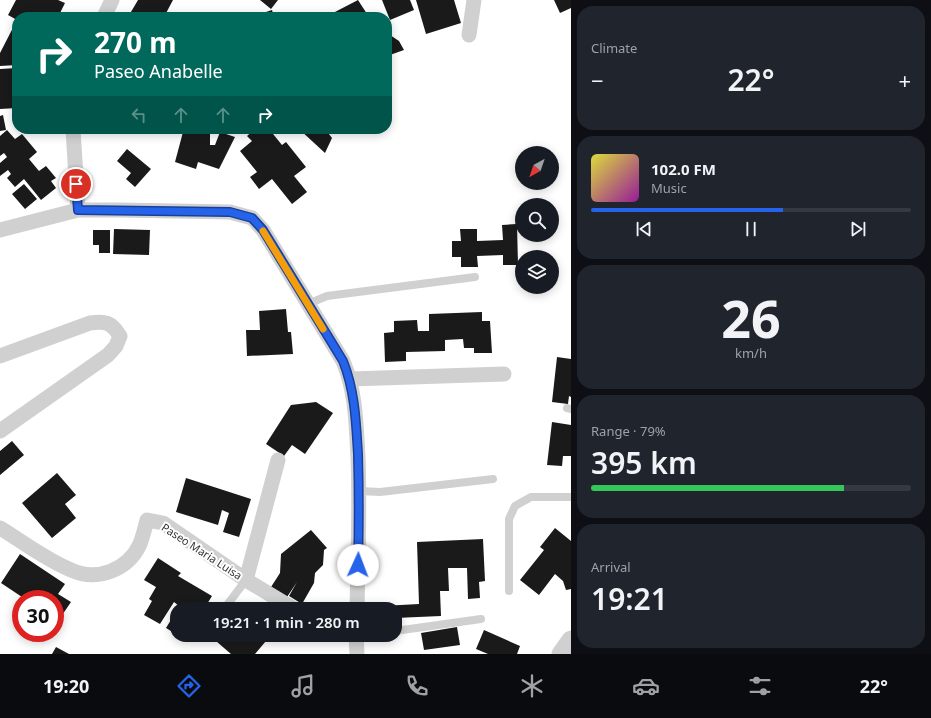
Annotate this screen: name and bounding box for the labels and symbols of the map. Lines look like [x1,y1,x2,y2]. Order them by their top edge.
north arrow [515,146,559,190]
pin [59,167,93,201]
street label: Paseo Maria Luisa [159,519,245,583]
position arrow [337,544,379,586]
speed limit sign: 30 [12,590,64,642]

